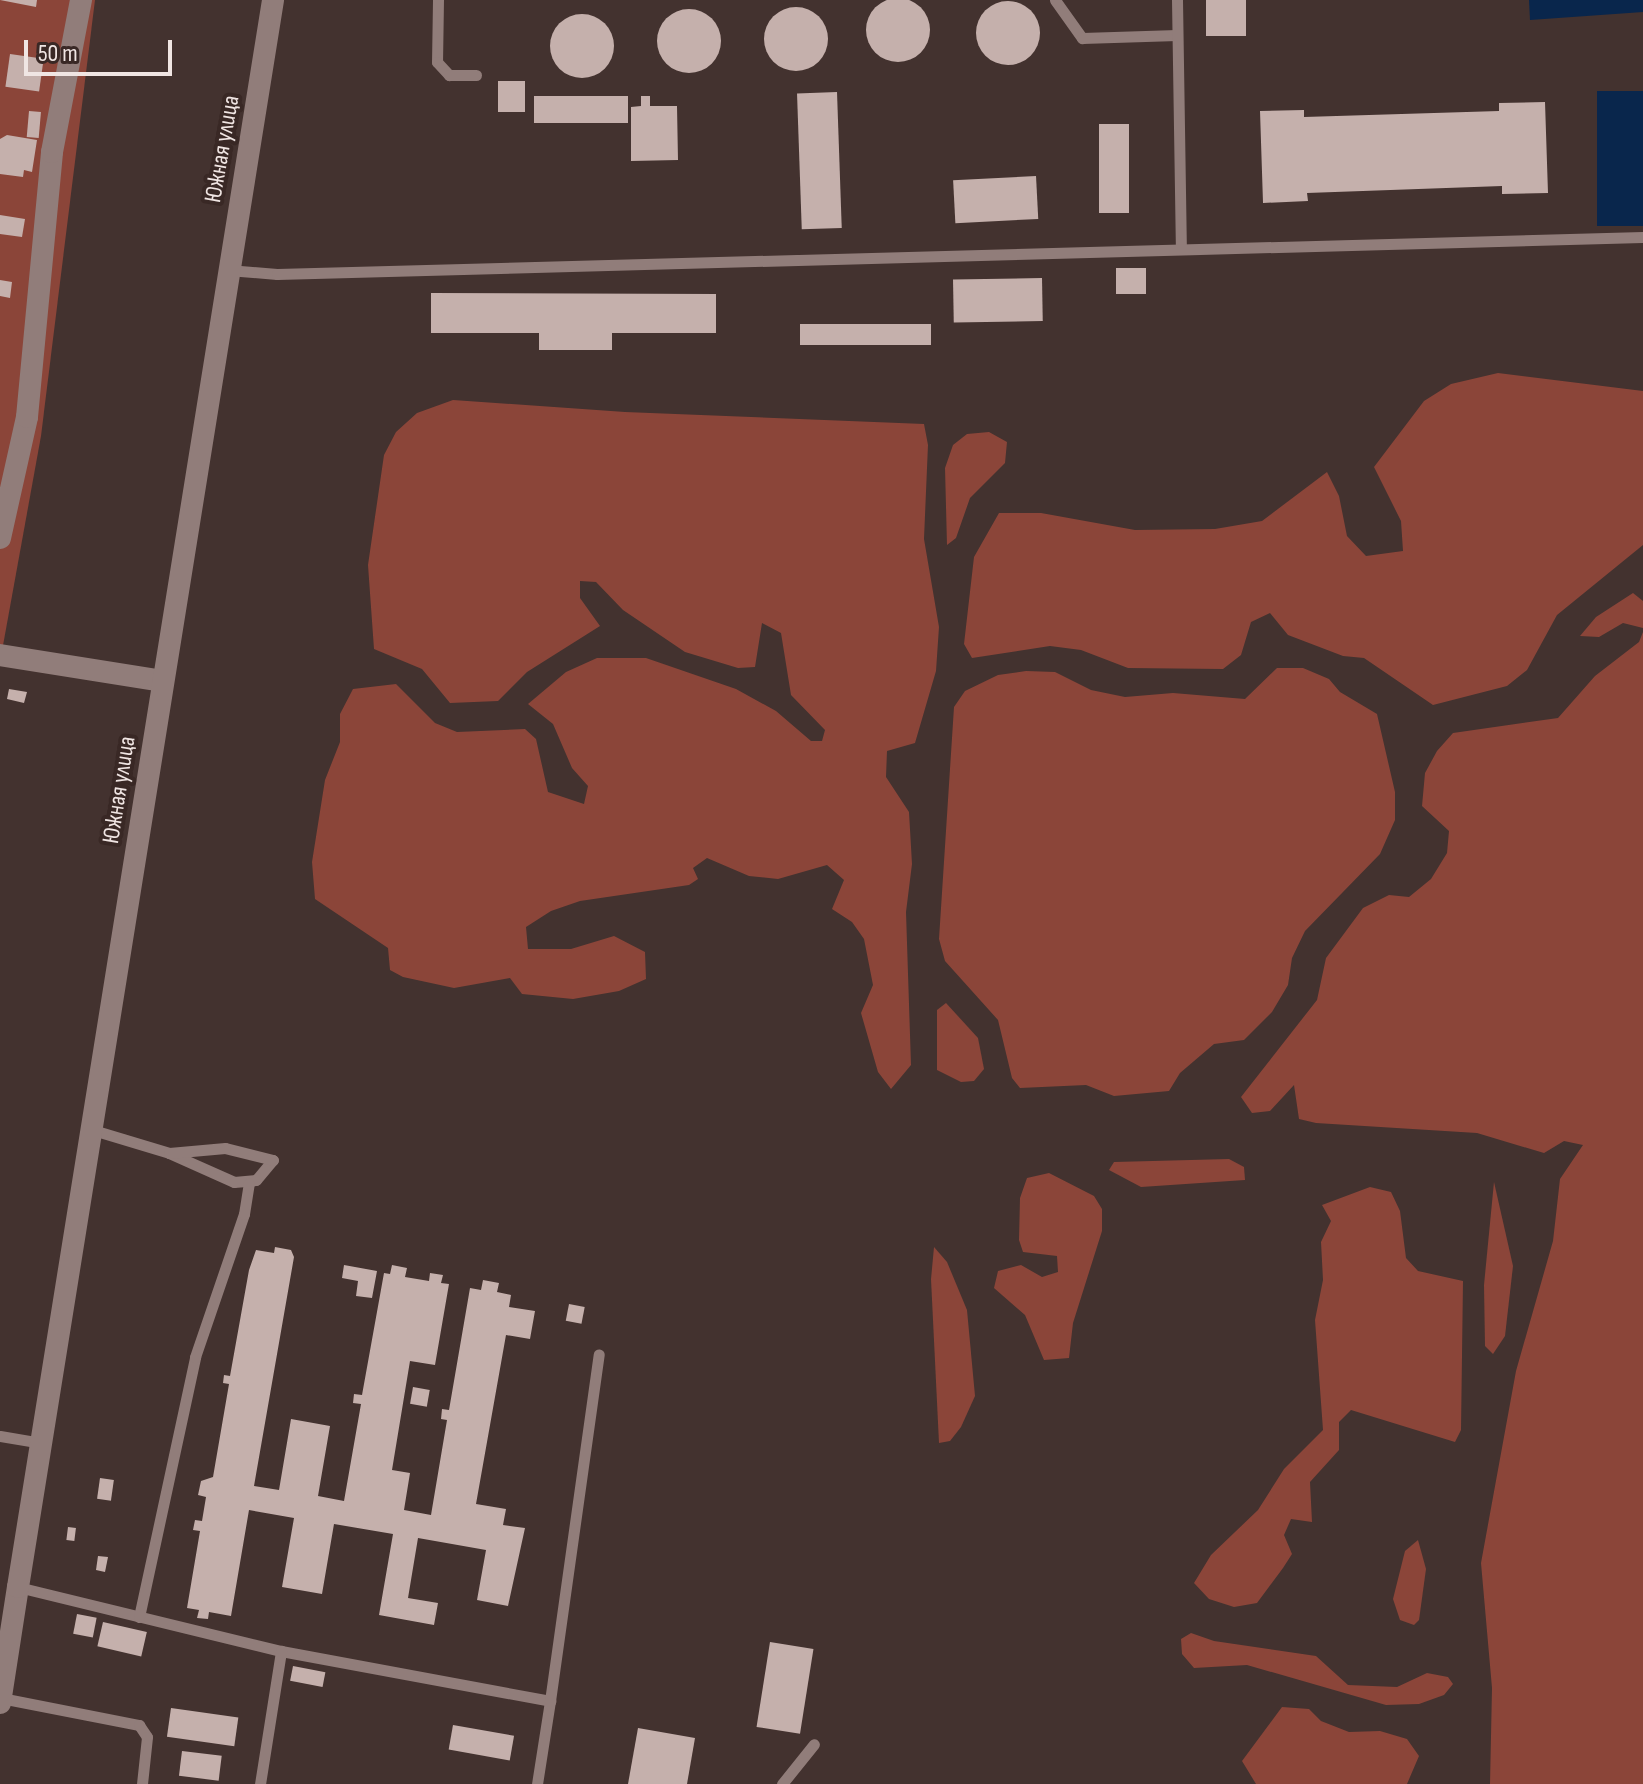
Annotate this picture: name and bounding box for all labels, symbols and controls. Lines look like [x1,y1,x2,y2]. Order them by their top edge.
scale bar [28,24,176,74]
text: 50 m [38,39,78,68]
street label: Южная улица [198,93,246,205]
street label: Южная улица [96,734,142,846]

